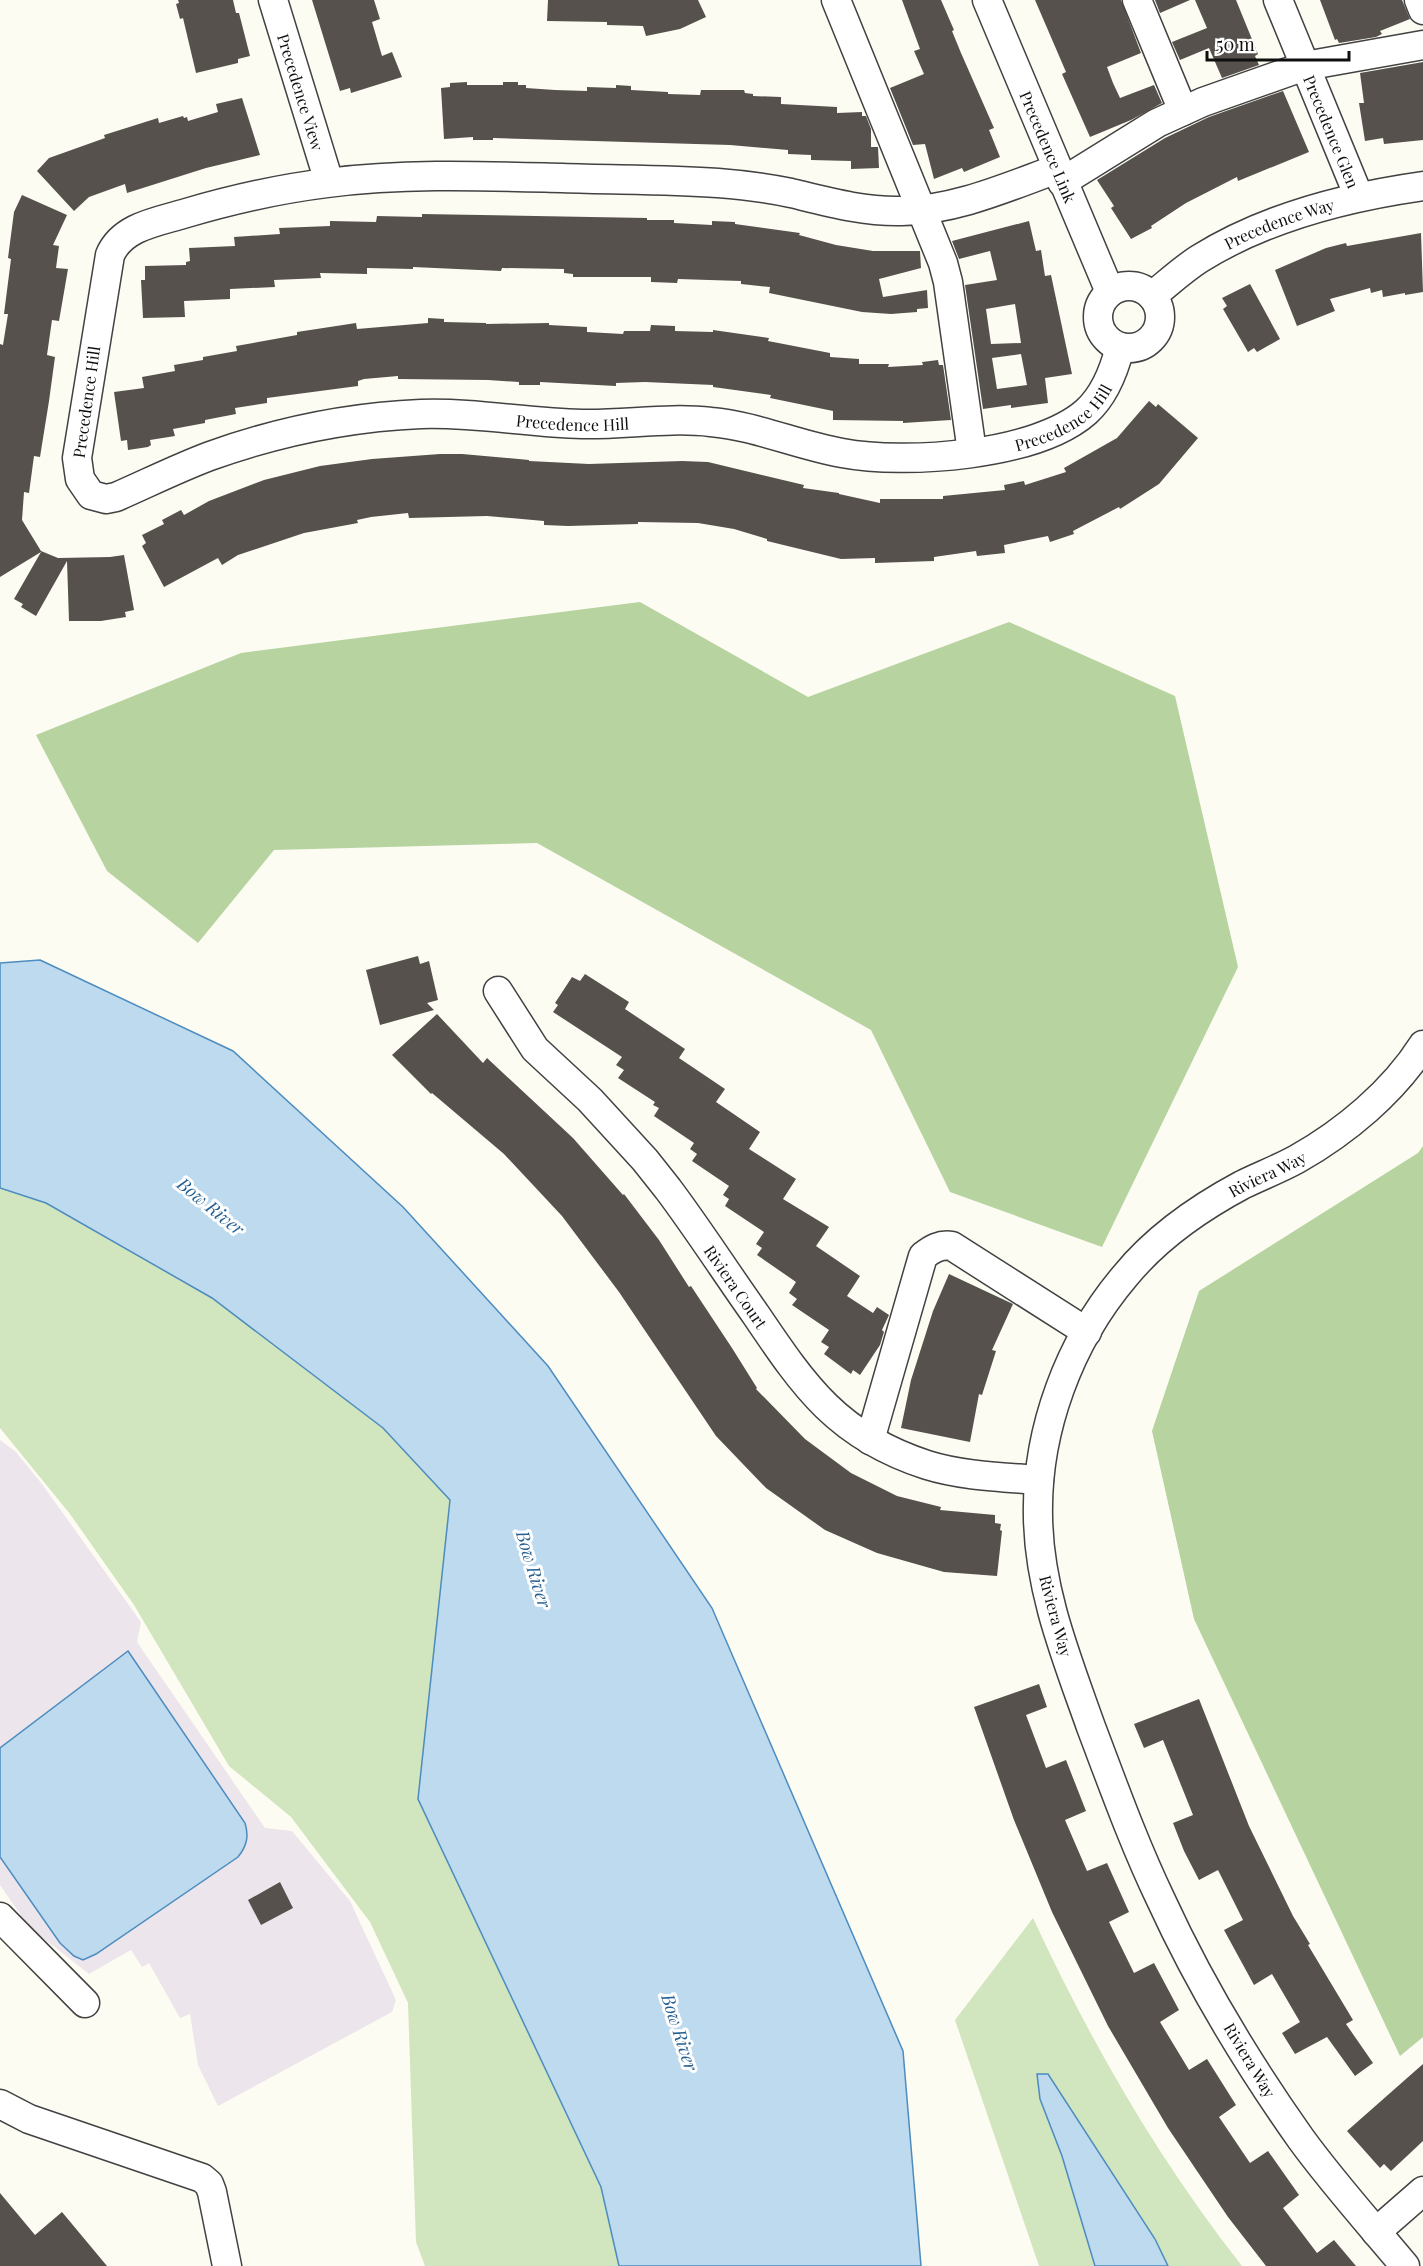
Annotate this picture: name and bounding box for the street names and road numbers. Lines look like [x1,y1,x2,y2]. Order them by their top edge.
street label: Precedence View [273,31,329,153]
street label: Precedence Glen [1299,72,1365,191]
street label: Precedence Link [1016,87,1082,206]
street label: Precedence Way [1220,193,1336,253]
street label: Precedence Hill [68,344,104,459]
street label: Precedence Hill [1012,380,1116,455]
street label: Precedence Hill [515,409,630,435]
street label: Riviera Way [1224,1146,1309,1201]
street label: Riviera Court [700,1241,773,1332]
street label: Riviera Way [1035,1573,1077,1659]
street label: Riviera Way [1219,2019,1281,2101]

